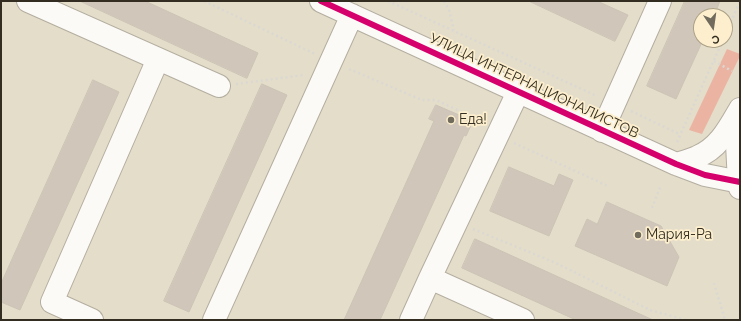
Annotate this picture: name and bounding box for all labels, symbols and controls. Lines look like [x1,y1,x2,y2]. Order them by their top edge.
north arrow [693,8,733,48]
street label: УЛИЦА ИНТЕРНАЦИОНАЛИСТОВ [427,30,641,142]
text: С [710,32,721,46]
place label: Еда! [459,112,487,128]
marker: Еда! [446,115,456,125]
place label: Мария-Ра [646,227,712,243]
marker: Мария-Ра [633,230,643,240]

